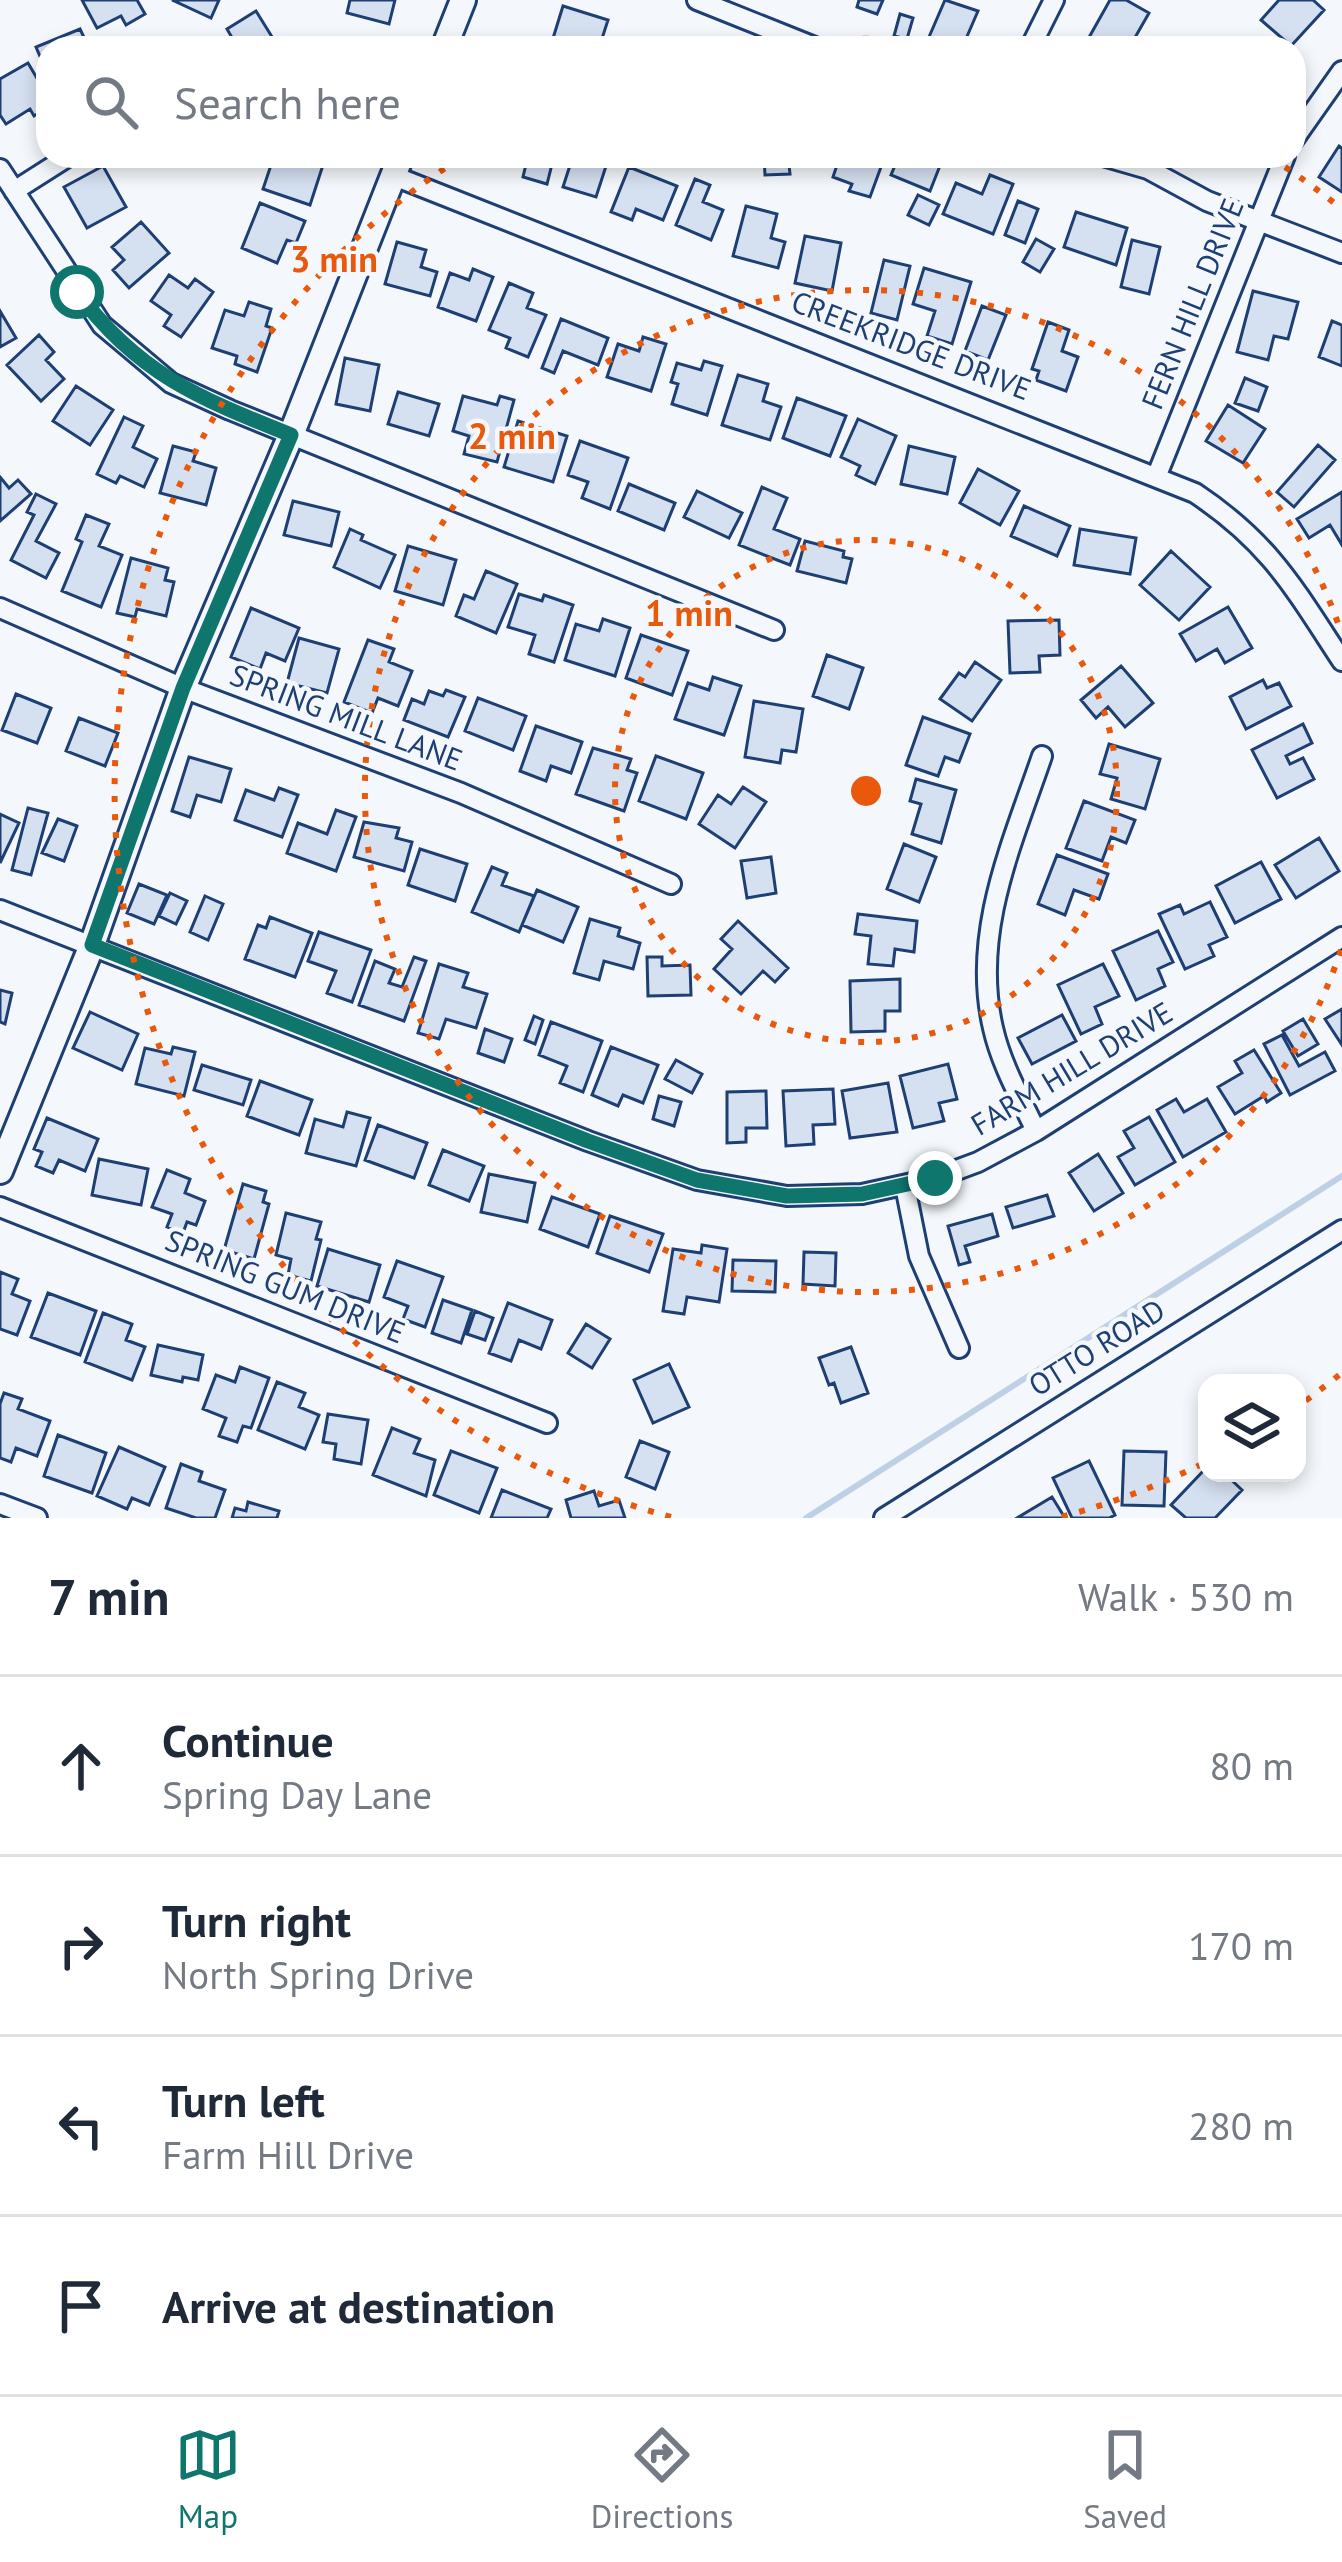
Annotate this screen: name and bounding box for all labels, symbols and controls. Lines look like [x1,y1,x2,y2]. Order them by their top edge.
search box [36,36,1306,168]
icon: search [78,69,144,135]
text: Search here [174,73,401,131]
street label: FERN HILL DRIVE [1132,192,1252,414]
text: 3 min [290,235,378,282]
route start [50,265,104,319]
street label: CREEKRIDGE DRIVE [786,281,1037,408]
text: 2 min [468,412,556,459]
text: 1 min [645,589,733,636]
street label: SPRING MILL LANE [225,654,468,779]
centre of rings [845,770,887,812]
street label: FARM HILL DRIVE [963,992,1179,1143]
route end [908,1151,962,1205]
street label: SPRING GUM DRIVE [160,1220,411,1351]
street label: OTTO ROAD [1021,1290,1172,1404]
map controls [1198,1374,1306,1482]
button: layers [1198,1374,1306,1482]
text: 7 min [48,1563,170,1629]
text: Walk · 530 m [1078,1571,1294,1622]
text: Continue [162,1711,334,1769]
icon: ahead [48,1733,114,1799]
text: 80 m [1209,1740,1294,1791]
text: Spring Day Lane [162,1769,432,1820]
text: Turn right [162,1891,351,1949]
icon: right [48,1913,114,1979]
text: 170 m [1188,1920,1294,1971]
text: North Spring Drive [162,1949,474,2000]
text: Turn left [162,2071,325,2129]
icon: left [48,2093,114,2159]
text: 280 m [1188,2100,1294,2151]
text: Farm Hill Drive [162,2129,414,2180]
icon: arrive [48,2273,114,2339]
text: Arrive at destination [162,2277,555,2335]
tab: Map [175,2422,241,2537]
tab: Directions [591,2422,733,2537]
tab: Saved [1083,2422,1167,2537]

